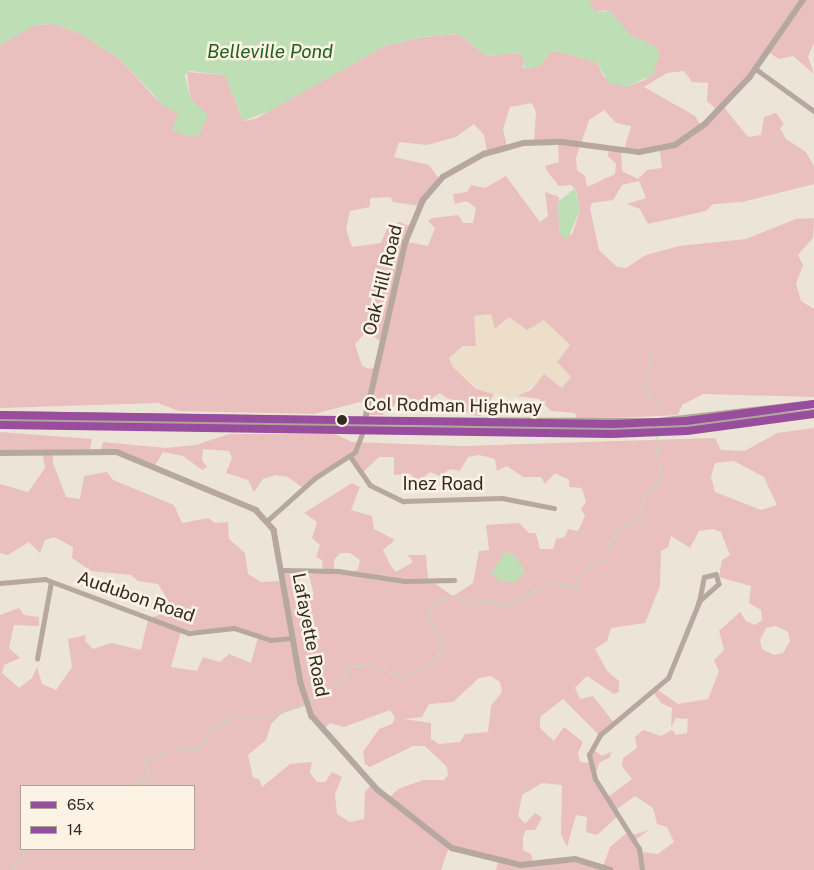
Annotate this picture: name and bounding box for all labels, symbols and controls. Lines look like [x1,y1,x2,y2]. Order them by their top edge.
water label: Belleville Pond [207,41,333,63]
street label: Oak Hill Road [359,222,407,338]
street label: Col Rodman Highway [364,394,542,418]
unlabelled marker [337,415,347,425]
street label: Inez Road [402,473,484,495]
street label: Audubon Road [74,567,198,627]
street label: Lafayette Road [287,571,333,699]
legend [20,785,195,850]
text: 65x [67,796,94,813]
text: 14 [67,821,83,838]

